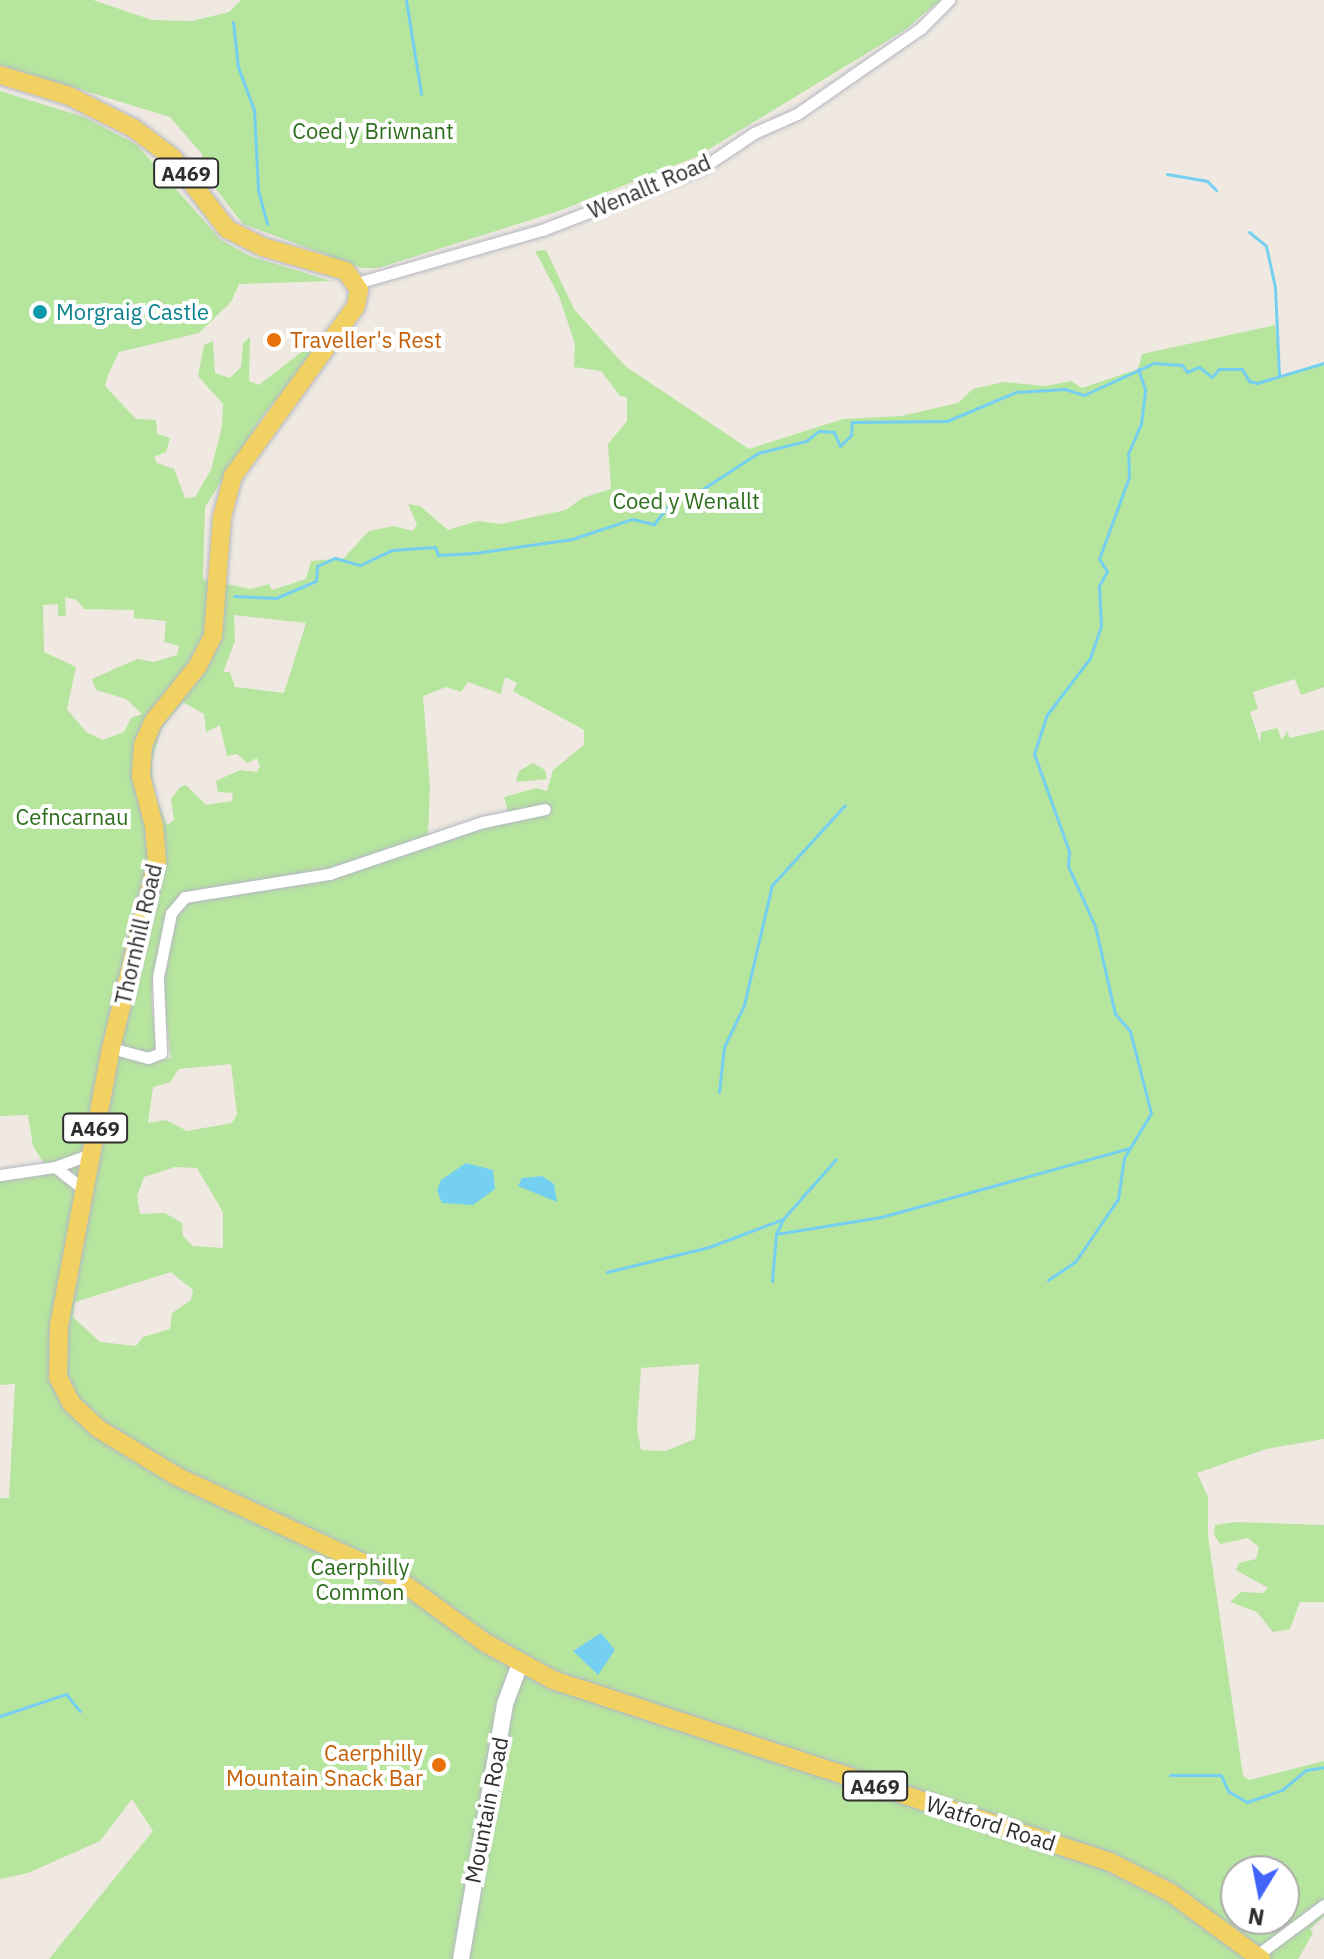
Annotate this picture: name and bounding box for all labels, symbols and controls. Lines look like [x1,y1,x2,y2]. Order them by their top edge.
park label: Coed y Briwnant [292,118,454,144]
street label: Wenallt Road [584,148,714,224]
road number: A469 [152,157,220,189]
place label: Morgraig Castle [56,299,209,325]
marker: Morgraig Castle [31,303,49,321]
place label: Traveller's Rest [290,327,442,353]
marker: Traveller's Rest [265,331,283,349]
park label: Coed y Wenallt [612,488,760,514]
park label: Cefncarnau [16,804,128,830]
street label: Thornhill Road [109,861,167,1007]
road number: A469 [61,1112,129,1144]
park label: Caerphilly Common [311,1553,409,1604]
street label: Mountain Road [459,1735,513,1885]
place label: Caerphilly Mountain Snack Bar [226,1739,423,1790]
marker: Caerphilly Mountain Snack Bar [430,1756,448,1774]
road number: A469 [841,1770,909,1802]
street label: Watford Road [923,1790,1059,1856]
north arrow [1220,1855,1300,1935]
text: N [1246,1901,1266,1933]

